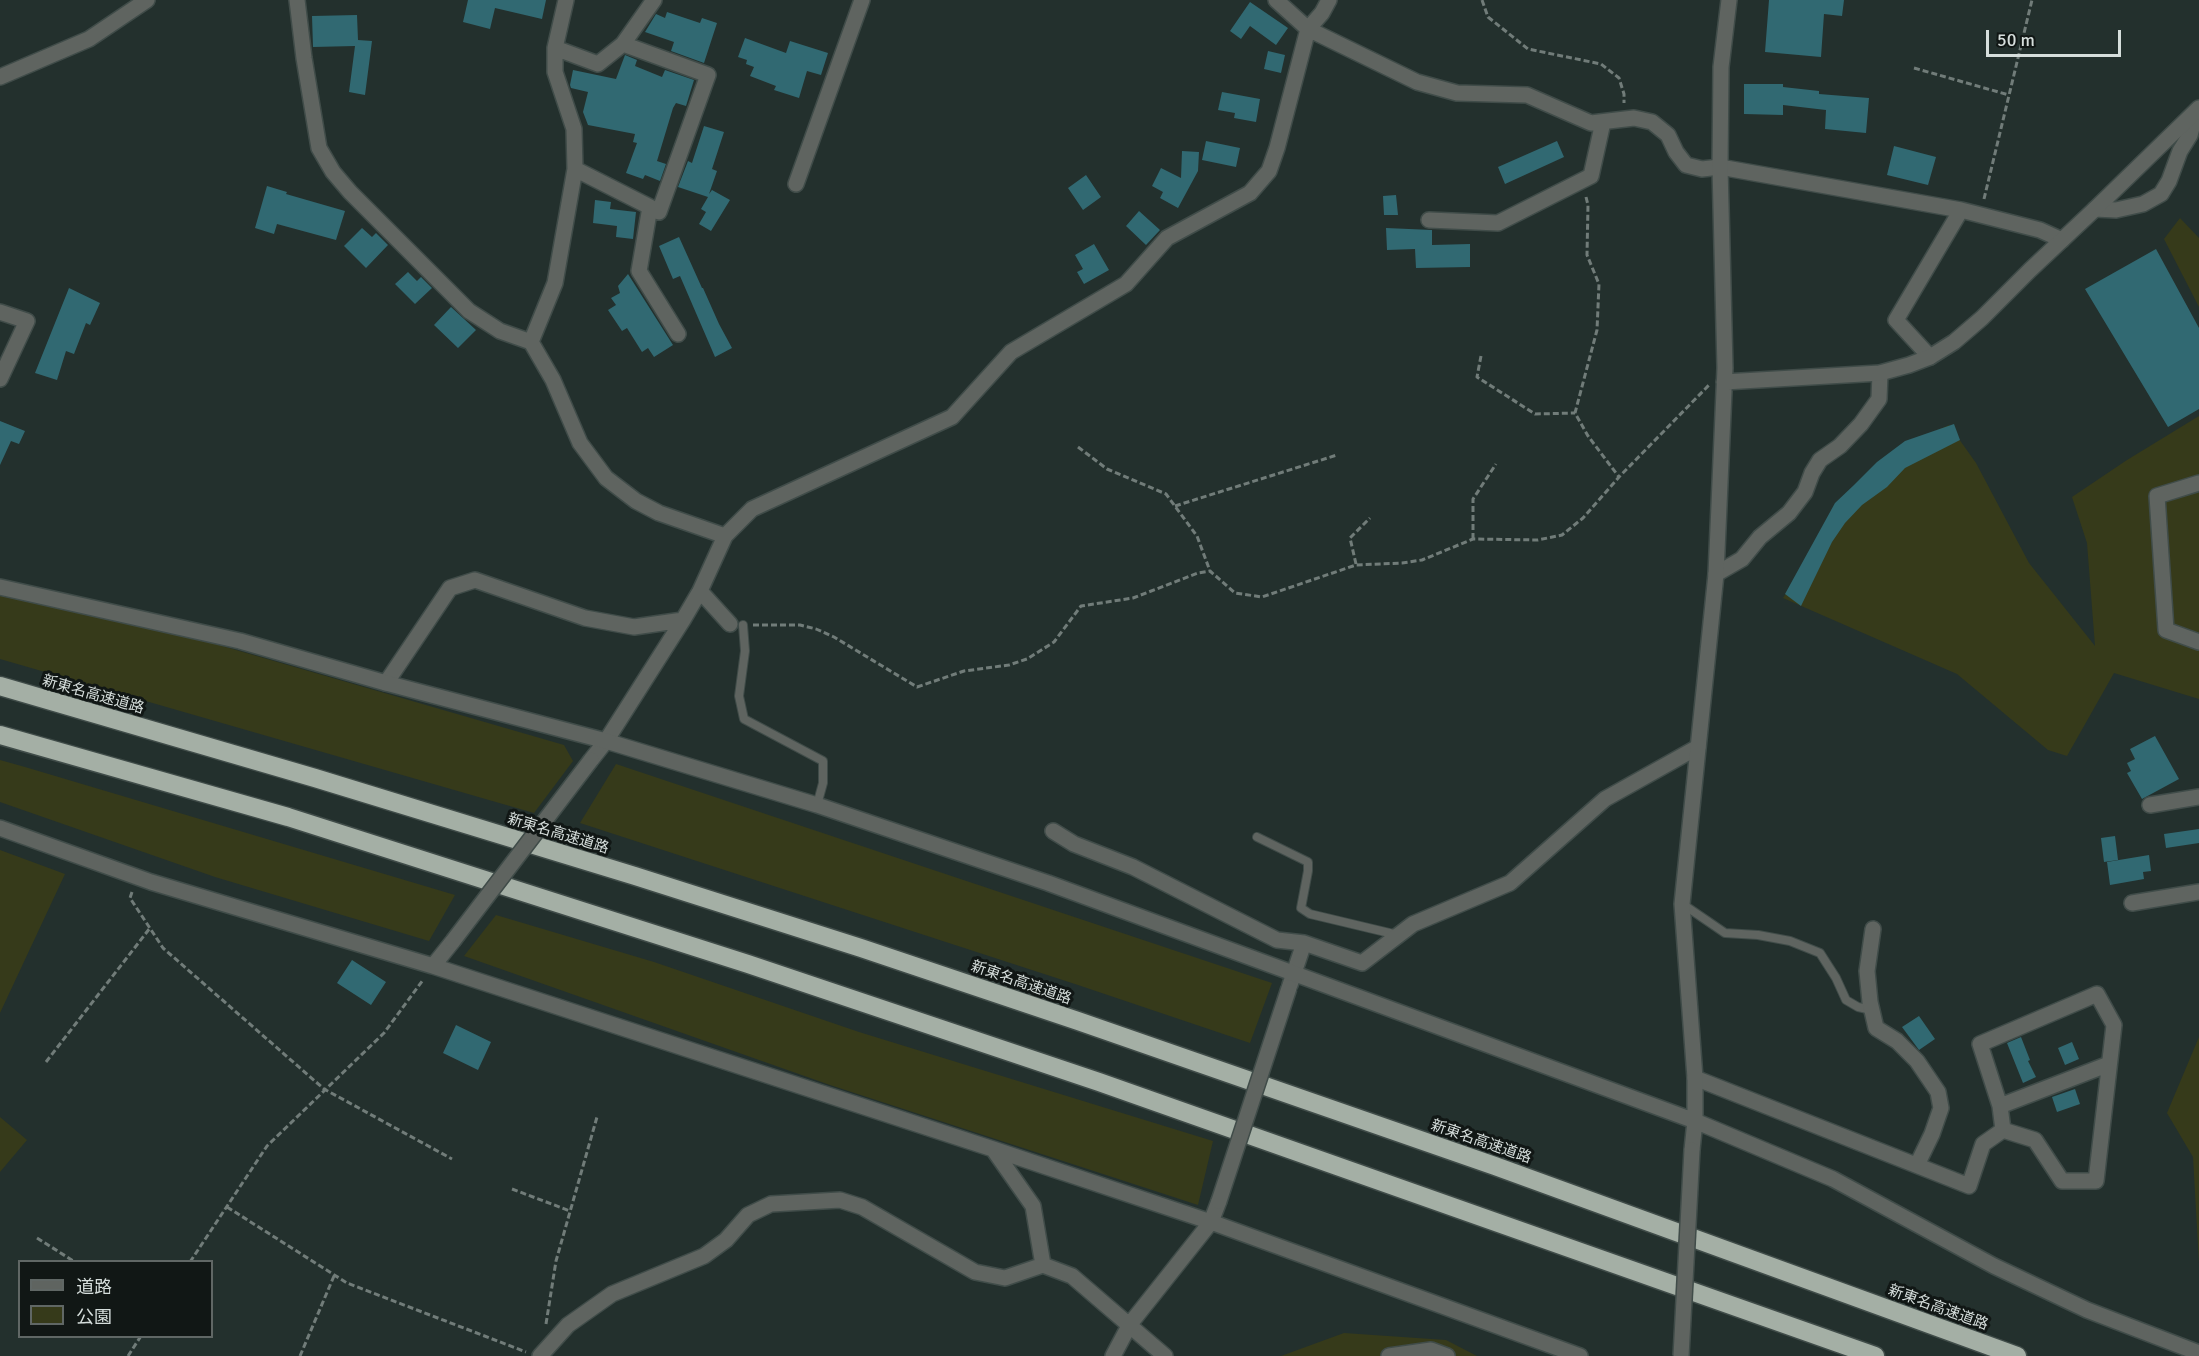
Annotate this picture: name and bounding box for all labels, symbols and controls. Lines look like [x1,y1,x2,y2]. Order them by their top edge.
scale bar [1989,18,2124,56]
text: 50 m [1997,29,2035,51]
street label: 新東名高速道路 [40,672,146,718]
street label: 新東名高速道路 [505,810,611,858]
street label: 新東名高速道路 [968,957,1074,1009]
street label: 新東名高速道路 [1428,1116,1534,1168]
legend [18,1260,213,1338]
text: 道路 [76,1276,112,1298]
street label: 新東名高速道路 [1886,1282,1990,1334]
text: 公園 [76,1306,112,1328]

